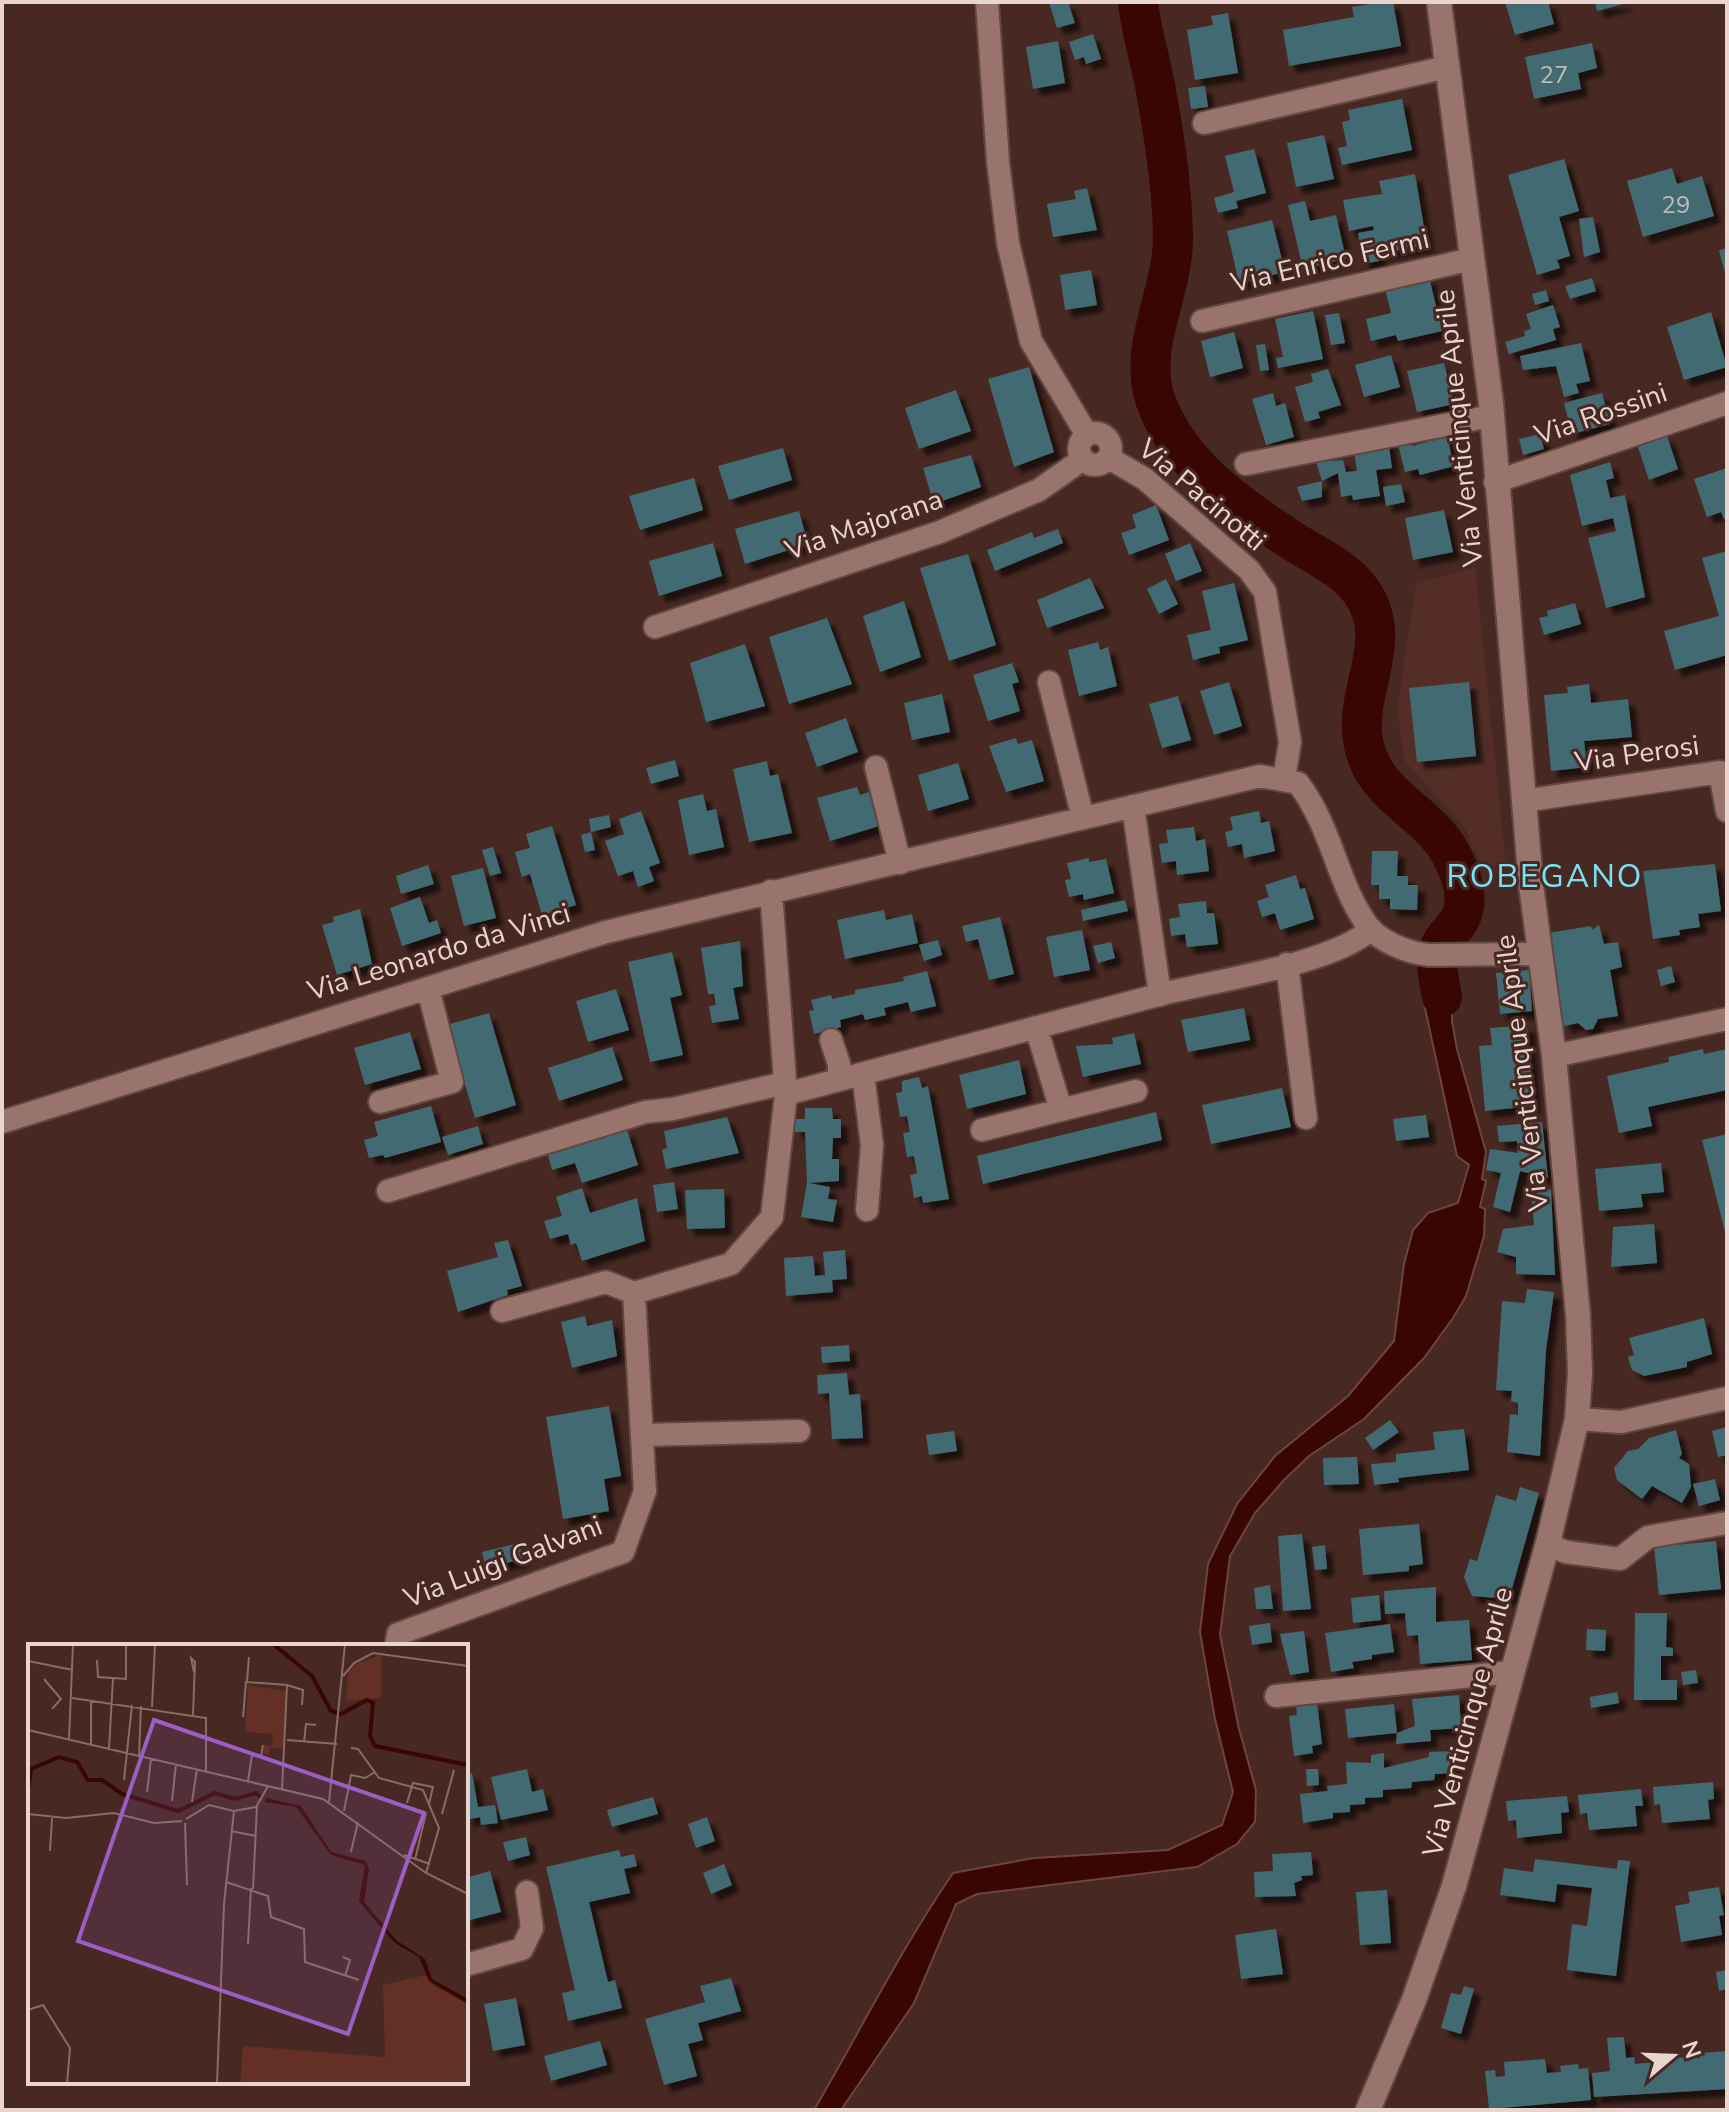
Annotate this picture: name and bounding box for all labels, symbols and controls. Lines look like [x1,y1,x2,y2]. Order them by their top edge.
house number: 27 [1540,59,1568,91]
house number: 29 [1662,189,1690,221]
street label: Via Enrico Fermi [1226,220,1433,302]
street label: Via Venticinque Aprile [1426,288,1493,569]
street label: Via Rossini [1529,374,1672,455]
street label: Via Pacinotti [1129,430,1274,560]
street label: Via Majorana [779,480,948,570]
street label: Via Perosi [1571,726,1702,782]
district label: ROBEGANO [1447,855,1643,898]
street label: Via Leonardo da Vinci [302,894,575,1010]
street label: Via Venticinque Aprile [1486,933,1558,1214]
street label: Via Luigi Galvani [397,1507,608,1618]
street label: Via Venticinque Aprile [1413,1583,1522,1862]
inset map [28,1644,468,2084]
north arrow [1633,2016,1713,2096]
text: N [1674,2037,1708,2062]

